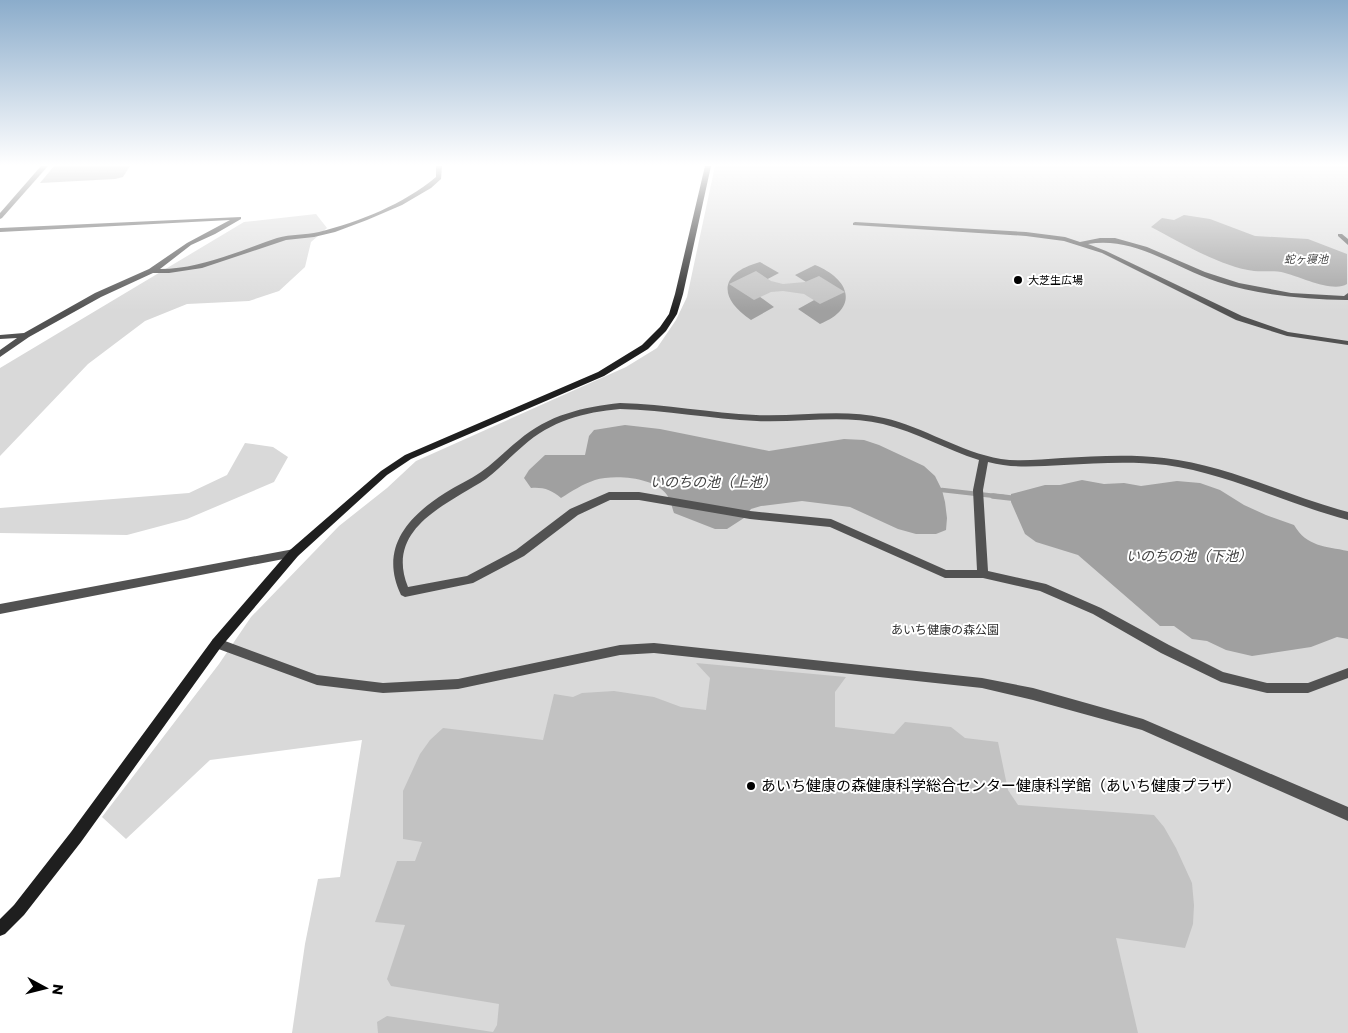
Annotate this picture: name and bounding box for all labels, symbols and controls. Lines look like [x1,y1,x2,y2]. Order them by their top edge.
water label: 蛇ヶ寝池 [1284,251,1329,267]
place label: 大芝生広場 [1028,272,1083,288]
marker: 大芝生広場 [1012,274,1024,286]
water label: いのちの池（上池） [650,472,776,492]
water label: いのちの池（下池） [1126,546,1252,566]
park label: あいち健康の森公園 [891,621,999,638]
place label: あいち健康の森健康科学総合センター健康科学館（あいち健康プラザ） [761,775,1241,796]
marker: あいち健康の森健康科学総合センター健康科学館（あいち健康プラザ） [745,780,757,792]
north arrow [20,963,70,1013]
text: N [47,983,68,996]

